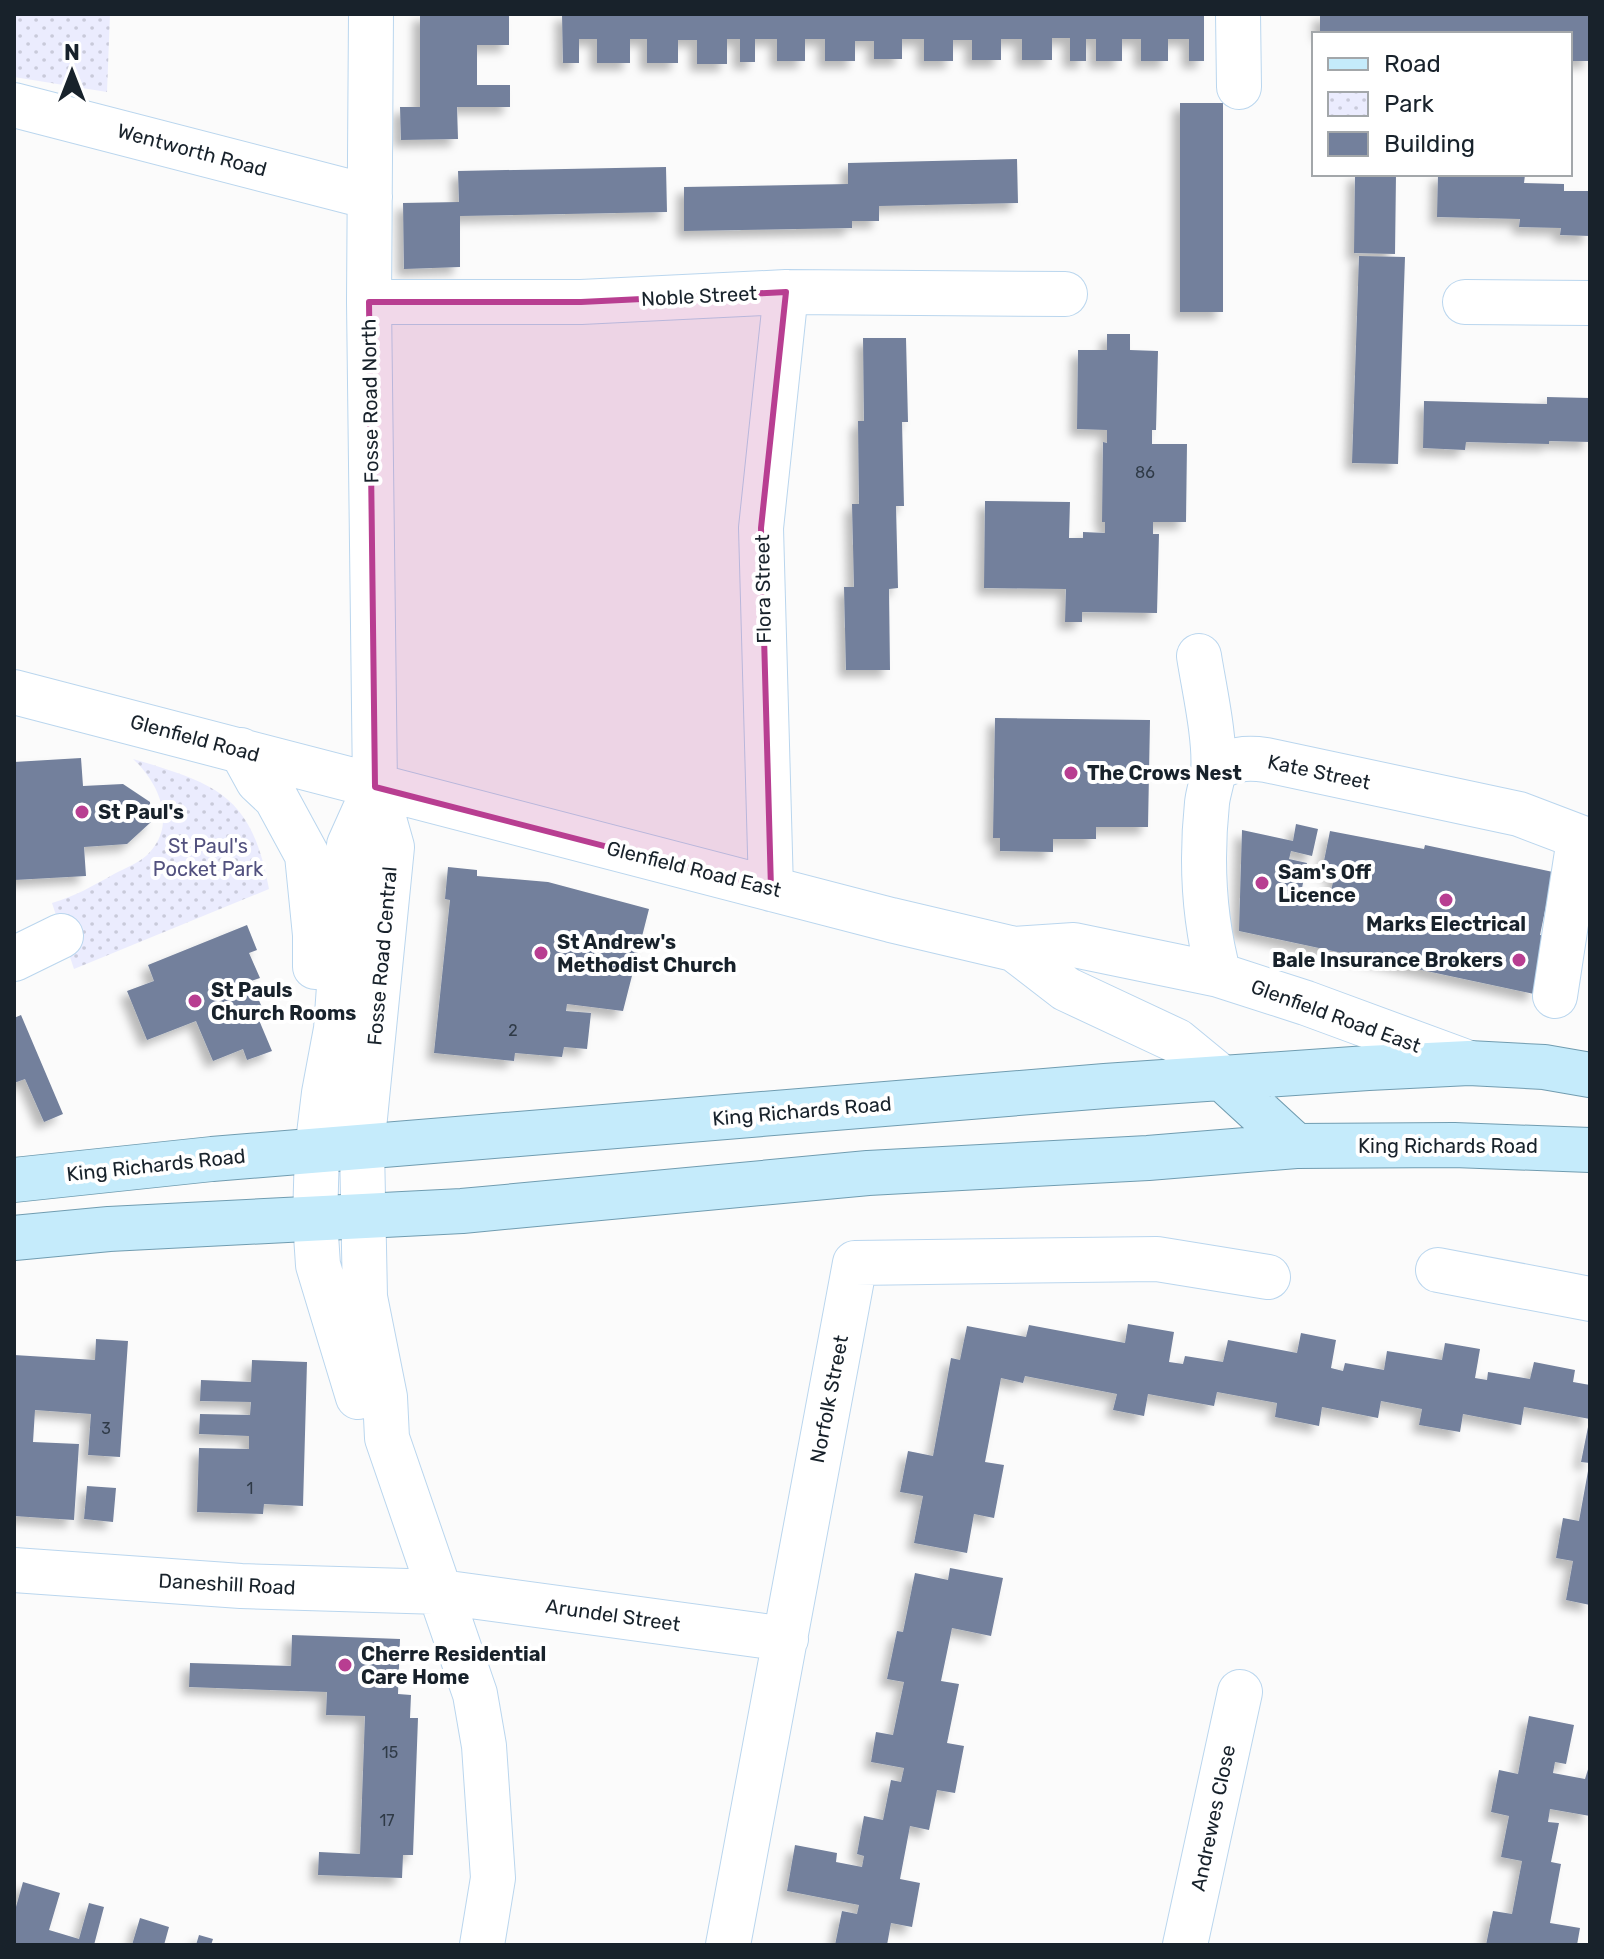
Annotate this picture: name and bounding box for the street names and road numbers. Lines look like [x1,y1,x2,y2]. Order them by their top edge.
street label: Wentworth Road [115,119,269,181]
street label: Noble Street [640,281,758,311]
street label: Fosse Road North [357,318,383,484]
street label: Flora Street [750,534,776,644]
street label: Glenfield Road [128,709,262,767]
street label: Kate Street [1265,749,1373,795]
street label: Glenfield Road East [604,836,784,902]
street label: Fosse Road Central [362,866,402,1046]
street label: Glenfield Road East [1248,974,1424,1058]
street label: King Richards Road [711,1091,893,1131]
street label: King Richards Road [1358,1134,1538,1158]
street label: King Richards Road [65,1144,247,1186]
street label: Norfolk Street [805,1333,853,1465]
street label: Daneshill Road [158,1568,296,1600]
street label: Arundel Street [544,1594,682,1636]
street label: Andrewes Close [1186,1743,1240,1893]

